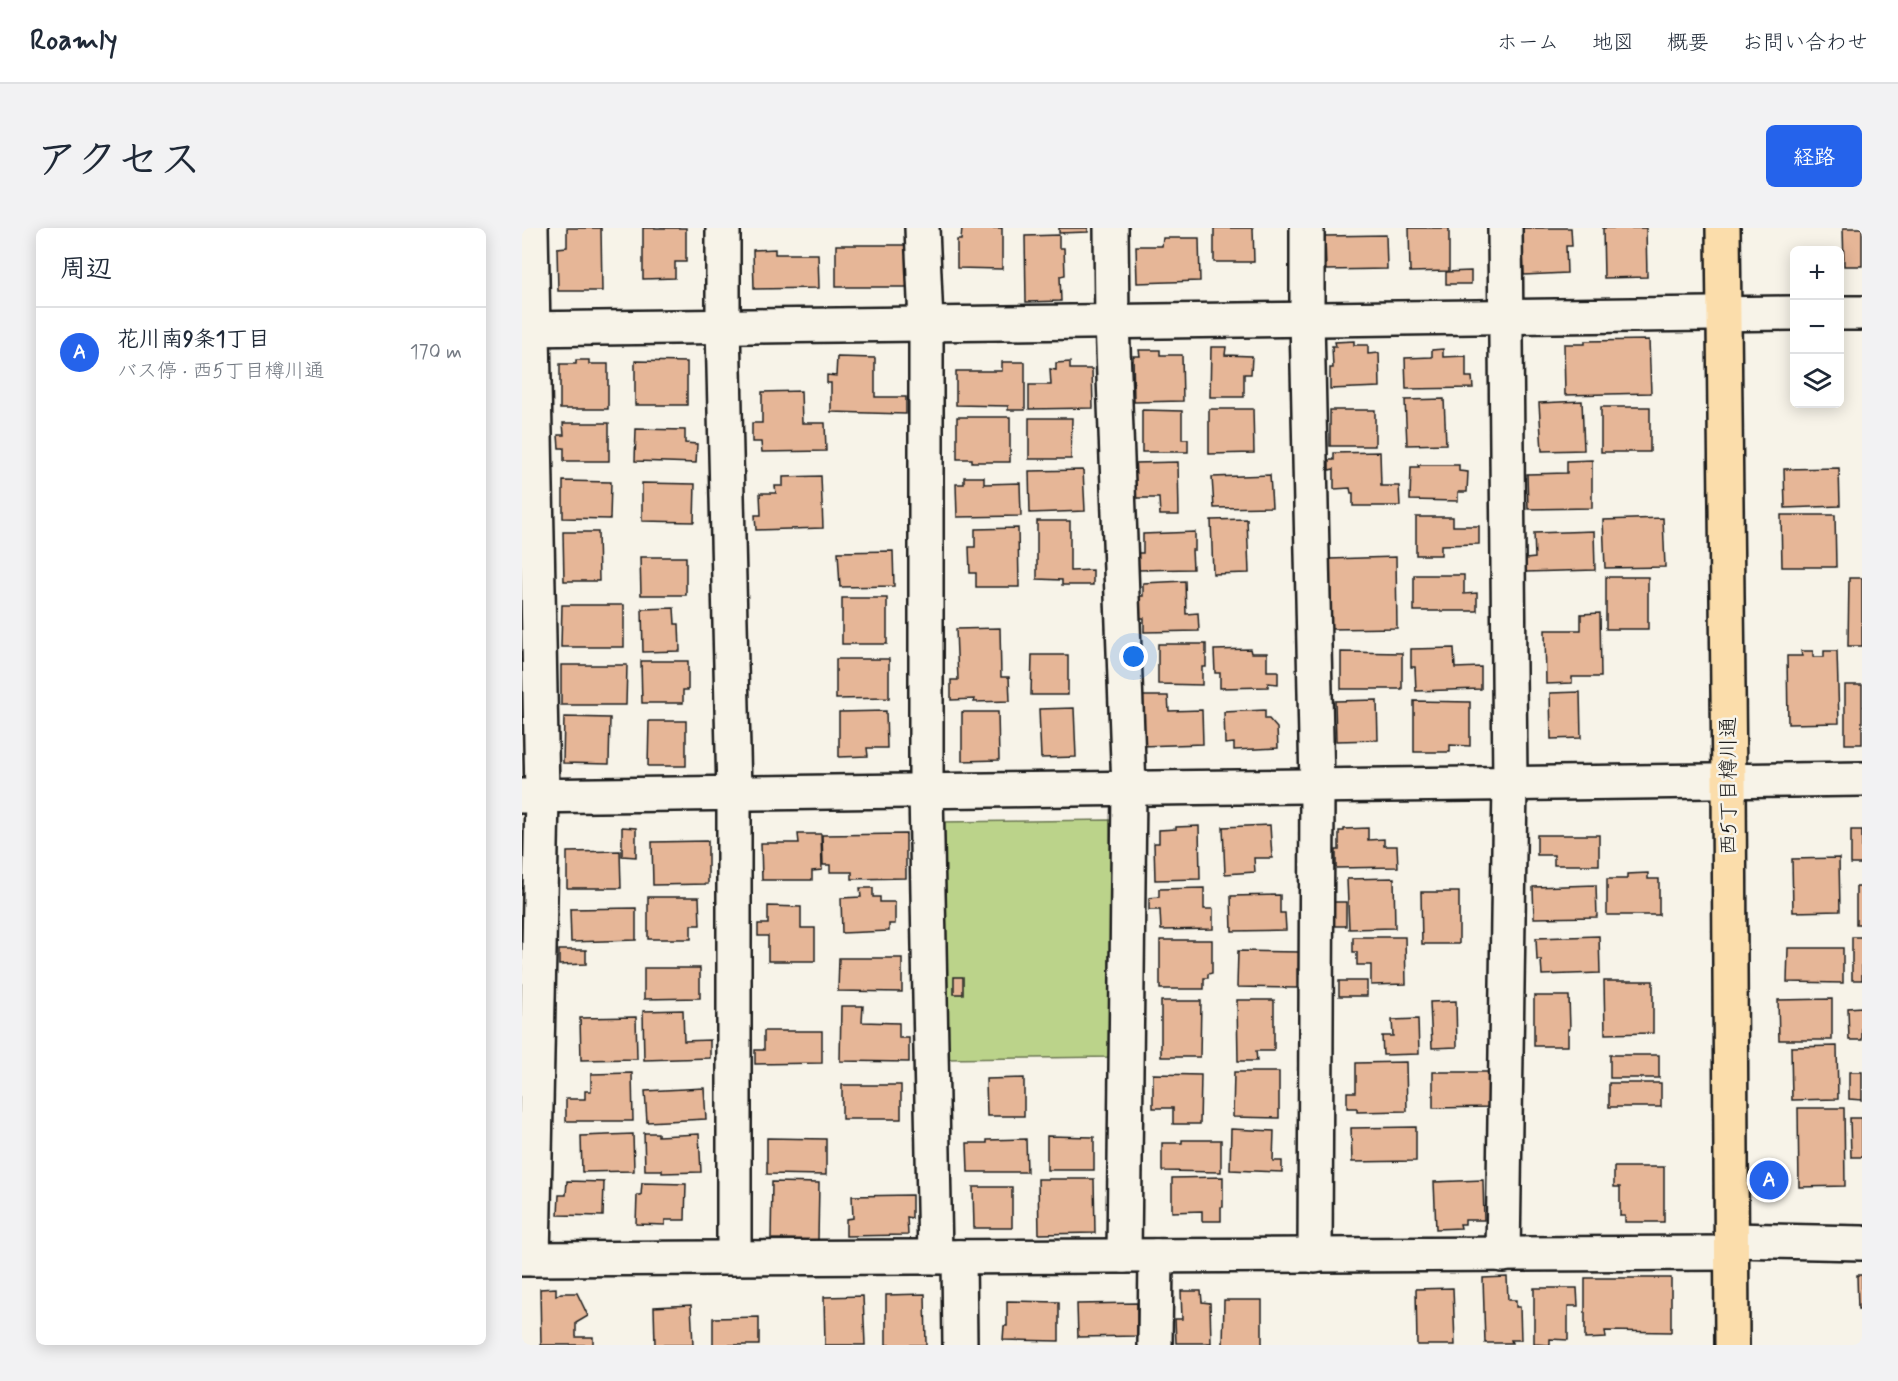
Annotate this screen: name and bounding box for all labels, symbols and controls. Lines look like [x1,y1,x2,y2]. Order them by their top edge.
text: Roamly [30,23,118,60]
text: ホーム [1497,29,1559,57]
text: 地図 [1592,29,1634,57]
text: 概要 [1667,29,1709,57]
text: お問い合わせ [1742,29,1868,57]
button: 経路 [1766,125,1862,187]
text: アクセス [36,134,201,189]
map controls [1790,246,1844,408]
button: + [1790,246,1844,300]
text: 周辺 [60,253,112,287]
button: − [1790,300,1844,354]
text: 花川南9条1丁目 [117,326,270,354]
text: A [73,339,86,366]
text: 170 m [410,339,462,366]
button: layers [1790,354,1844,408]
text: バス停 · 西5丁目樽川通 [117,358,324,385]
your location [1119,642,1148,671]
street label: 西5丁目樽川通 [1715,717,1743,855]
pin: A [1750,1158,1788,1202]

